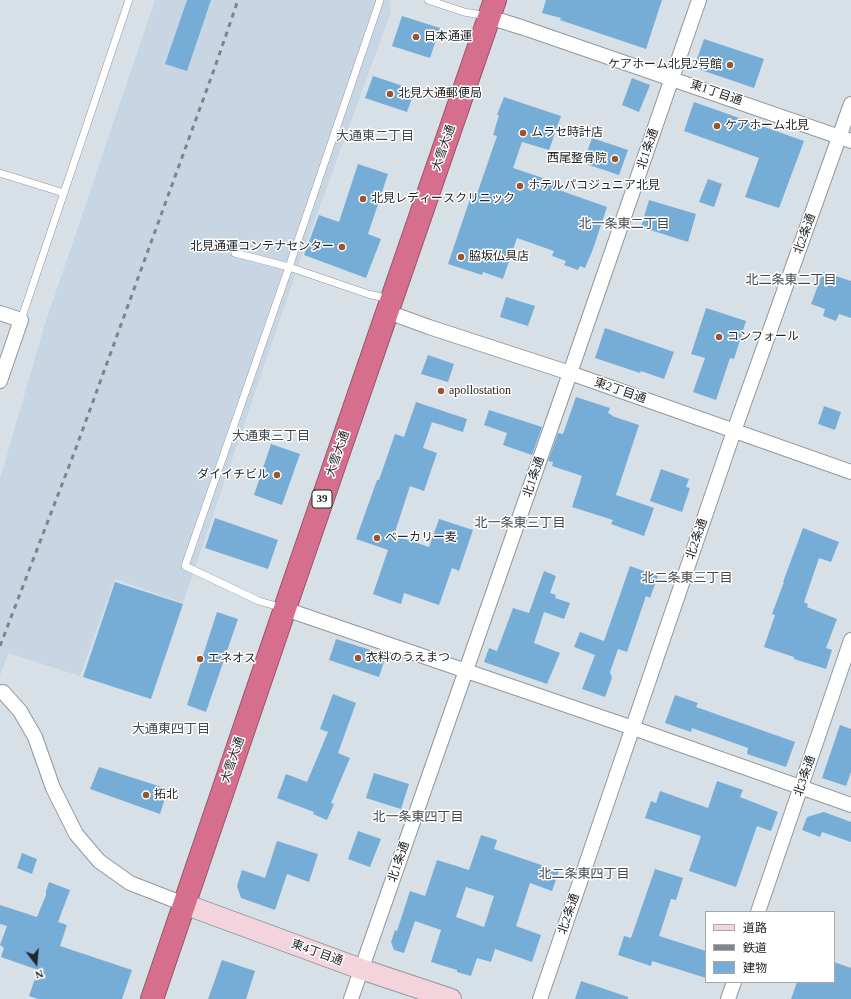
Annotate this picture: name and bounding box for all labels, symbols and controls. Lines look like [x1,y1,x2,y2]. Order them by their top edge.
place label: 日本通運 [424,30,472,44]
marker: 日本通運 [411,32,421,42]
place label: ケアホーム北見2号館 [608,58,722,72]
marker: ケアホーム北見2号館 [725,60,735,70]
street label: 東1丁目通 [688,77,744,109]
place label: 北見大通郵便局 [398,87,482,101]
marker: 北見大通郵便局 [385,89,395,99]
place label: ケアホーム北見 [725,119,809,133]
marker: ケアホーム北見 [712,121,722,131]
street label: 大雪大通 [429,123,459,173]
place label: ムラセ時計店 [531,126,603,140]
street label: 北1条通 [634,127,662,171]
marker: ムラセ時計店 [518,128,528,138]
district label: 大通東二丁目 [336,129,414,145]
place label: 西尾整骨院 [547,152,607,166]
marker: 西尾整骨院 [610,154,620,164]
place label: ホテルパコジュニア北見 [528,179,660,193]
marker: ホテルパコジュニア北見 [515,181,525,191]
place label: 北見レディースクリニック [371,192,515,206]
marker: 北見レディースクリニック [358,194,368,204]
street label: 北2条通 [791,212,819,256]
district label: 北一条東二丁目 [579,217,669,233]
place label: 北見通運コンテナセンター [190,240,334,254]
marker: 北見通運コンテナセンター [337,242,347,252]
place label: 脇坂仏具店 [469,250,529,264]
marker: 脇坂仏具店 [456,252,466,262]
district label: 北二条東二丁目 [746,273,836,289]
place label: コンフォール [727,330,799,344]
marker: コンフォール [714,332,724,342]
street label: 東2丁目通 [592,375,648,407]
place label: apollostation [449,384,511,398]
marker: apollostation [436,386,446,396]
district label: 大通東三丁目 [232,429,310,445]
street label: 大雪大通 [323,429,353,479]
street label: 北1条通 [520,455,548,499]
place label: ダイイチビル [197,468,269,482]
marker: ダイイチビル [272,470,282,480]
road number: 39 [312,490,332,508]
district label: 北一条東三丁目 [475,516,565,532]
street label: 北2条通 [683,517,711,561]
place label: ベーカリー麦 [385,531,457,545]
marker: ベーカリー麦 [372,533,382,543]
district label: 北二条東三丁目 [642,571,732,587]
place label: 衣料のうえまつ [366,651,450,665]
place label: エネオス [208,652,256,666]
marker: 衣料のうえまつ [353,653,363,663]
marker: エネオス [195,654,205,664]
district label: 大通東四丁目 [132,722,210,738]
street label: 大雪大通 [218,735,248,785]
street label: 北3条通 [791,754,819,798]
place label: 拓北 [154,788,178,802]
marker: 拓北 [141,790,151,800]
district label: 北一条東四丁目 [373,810,463,826]
street label: 北1条通 [385,840,413,884]
district label: 北二条東四丁目 [539,867,629,883]
street label: 北2条通 [555,892,583,936]
legend [705,911,835,983]
text: 道路 [743,921,767,935]
street label: 東4丁目通 [289,937,345,969]
text: 鉄道 [743,941,767,955]
north arrow [16,943,56,983]
text: 建物 [743,961,767,975]
text: N [34,968,45,981]

